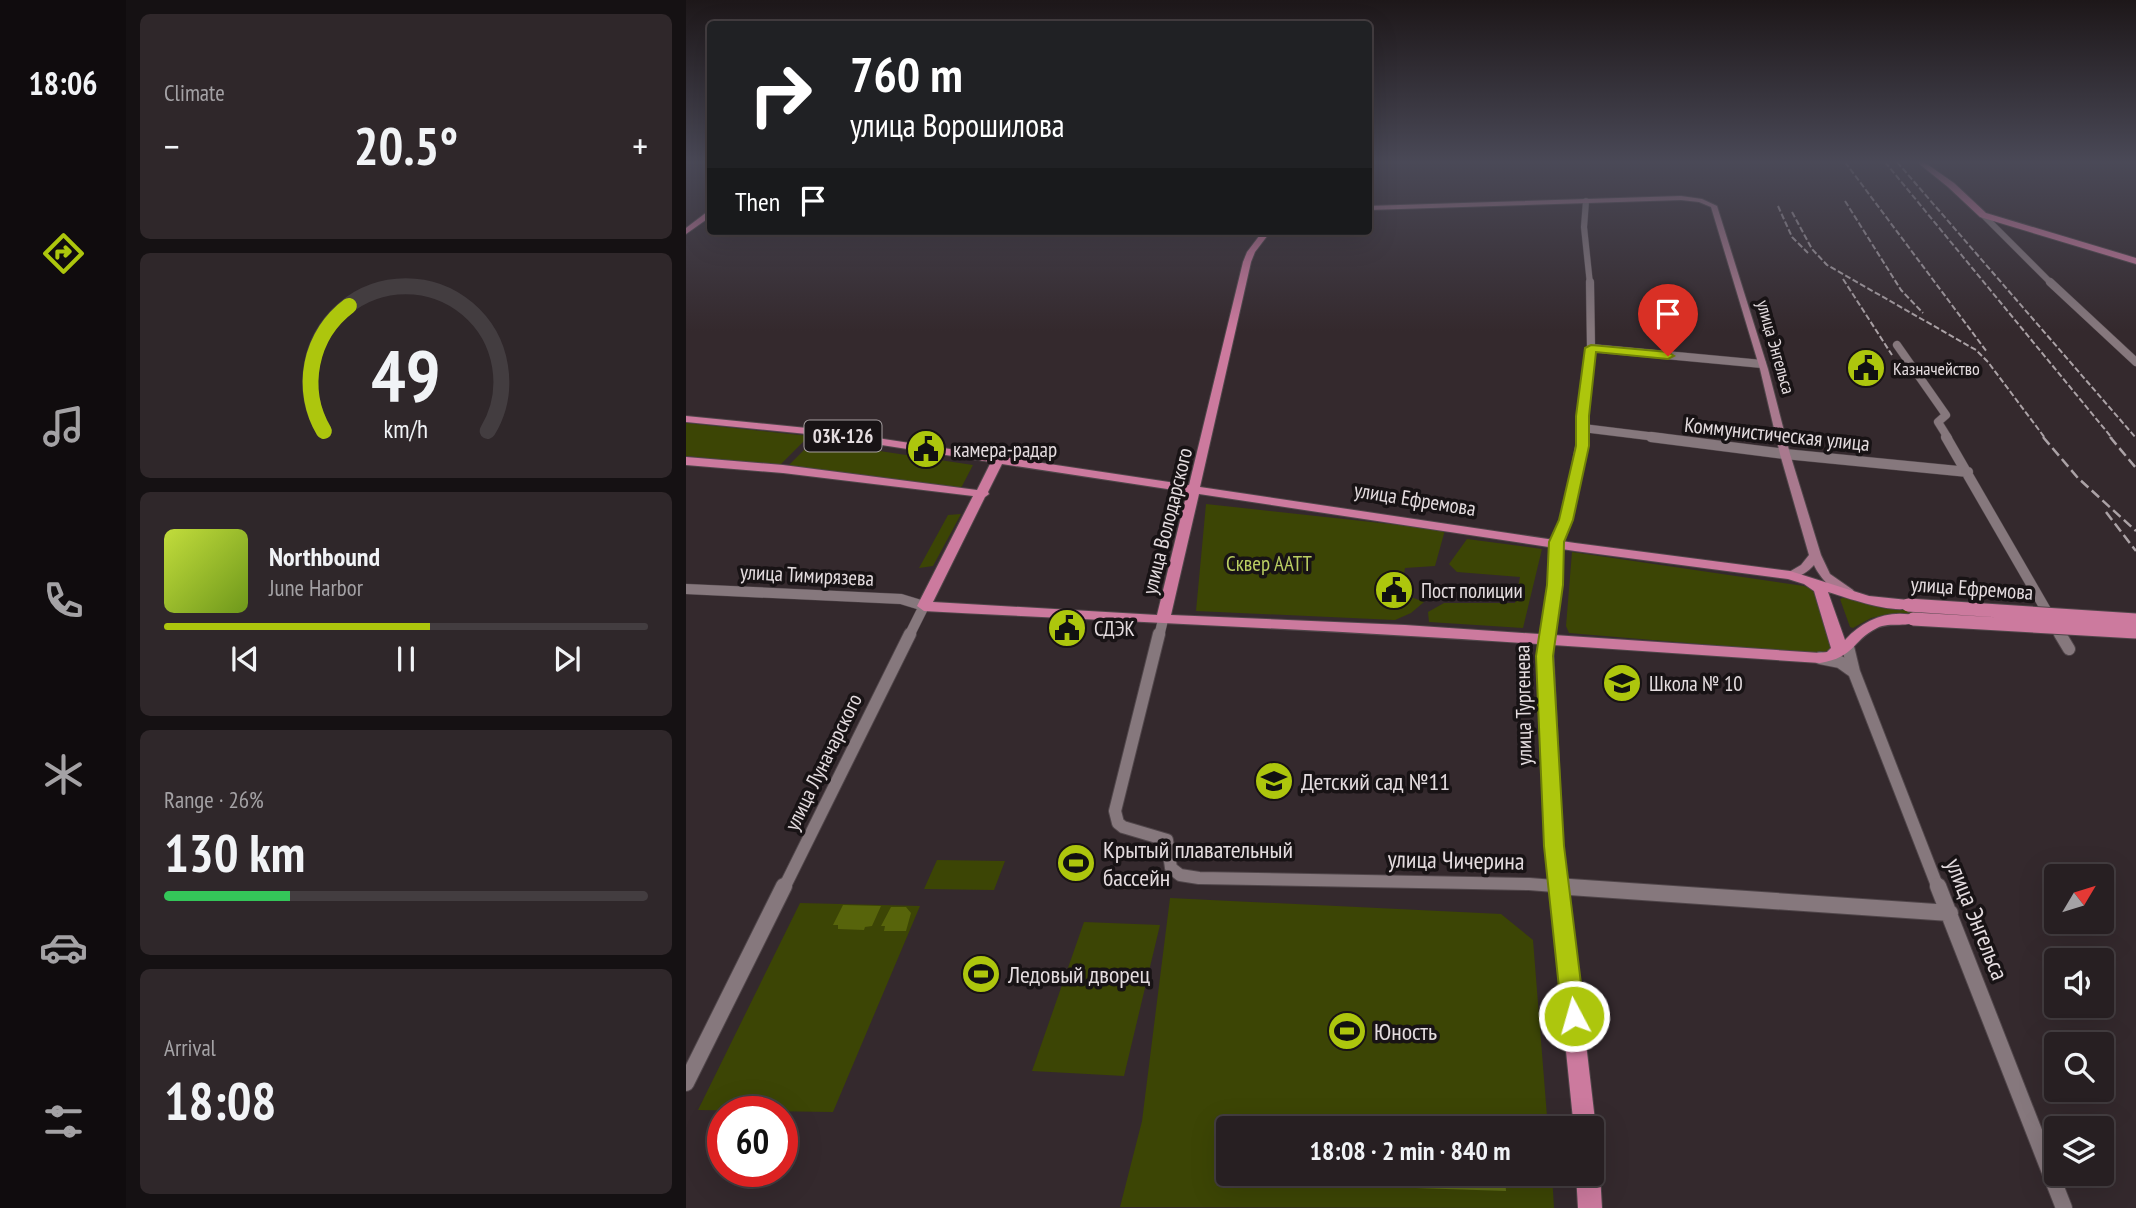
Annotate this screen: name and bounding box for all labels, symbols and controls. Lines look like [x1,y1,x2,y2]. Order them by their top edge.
text: 760 m [850,42,963,106]
icon: right [735,49,826,140]
text: 18:06 [28,62,98,104]
text: Climate [164,78,225,107]
text: улица Ворошилова [850,104,1065,146]
text: 20.5° [354,112,458,179]
text: − [164,121,180,170]
text: + [632,121,648,170]
icon: arrive [794,182,832,220]
text: Then [735,185,780,218]
icon: directions [39,229,88,278]
pin [1638,284,1698,356]
icon: arrive [1649,295,1687,333]
street label: улица Энгельса [1752,297,1800,397]
text: 49 [371,328,441,422]
public building icon: Казначейство [1845,347,1887,389]
place label: Казначейство [1893,357,1980,380]
icon: music [39,402,88,451]
street label: Коммунистическая улица [1683,411,1871,457]
text: km/h [384,413,428,445]
road number: 03К-126 [804,420,882,452]
public building icon: камера-радар [905,428,947,470]
place label: камера-радар [953,436,1057,463]
street label: улица Володарского [1136,445,1198,597]
street label: улица Ефремова [1352,476,1478,522]
text: Northbound [269,540,380,573]
park label: Сквер ААТТ [1226,550,1313,577]
street label: улица Тимирязева [739,558,875,592]
public building icon: Пост полиции [1373,569,1415,611]
street label: улица Ефремова [1910,570,2034,606]
text: June Harbor [269,573,363,602]
icon: phone [39,576,88,625]
place label: Пост полиции [1421,577,1523,604]
public building icon: СДЭК [1046,607,1088,649]
place label: СДЭК [1094,615,1135,642]
icon: previous [226,640,264,678]
icon: pause [387,640,425,678]
icon: next [548,640,586,678]
street label: улица Тургенева [1508,645,1538,765]
school or university icon: Школа № 10 [1601,662,1643,704]
place label: Школа № 10 [1649,670,1743,697]
street label: улица Луначарского [778,689,868,835]
icon: climate [39,750,88,799]
school or university icon: Детский сад №11 [1253,760,1295,802]
place label: Детский сад №11 [1301,766,1450,797]
text: Range · 26% [164,785,264,814]
text: 130 km [164,819,305,886]
place label: Крытый плавательный бассейн [1103,834,1293,893]
sports icon: Крытый плавательный бассейн [1055,842,1097,884]
street label: улица Чичерина [1387,843,1525,877]
street label: улица Энгельса [1938,853,2016,985]
north arrow [2044,864,2114,934]
map controls [2044,864,2114,1186]
icon: car [39,923,88,972]
button: sound [2044,948,2114,1018]
sports icon: Ледовый дворец [960,953,1002,995]
place label: Ледовый дворец [1007,959,1151,990]
position arrow [1537,979,1611,1053]
sports icon: Юность [1326,1010,1368,1052]
place label: Юность [1374,1016,1437,1047]
button: search [2044,1032,2114,1102]
text: Arrival [164,1033,216,1062]
text: 18:08 [164,1067,276,1134]
speed limit sign: 60 [707,1096,798,1187]
icon: filters [39,1097,88,1146]
button: layers [2044,1116,2114,1186]
text: 18:08 · 2 min · 840 m [1310,1134,1510,1167]

